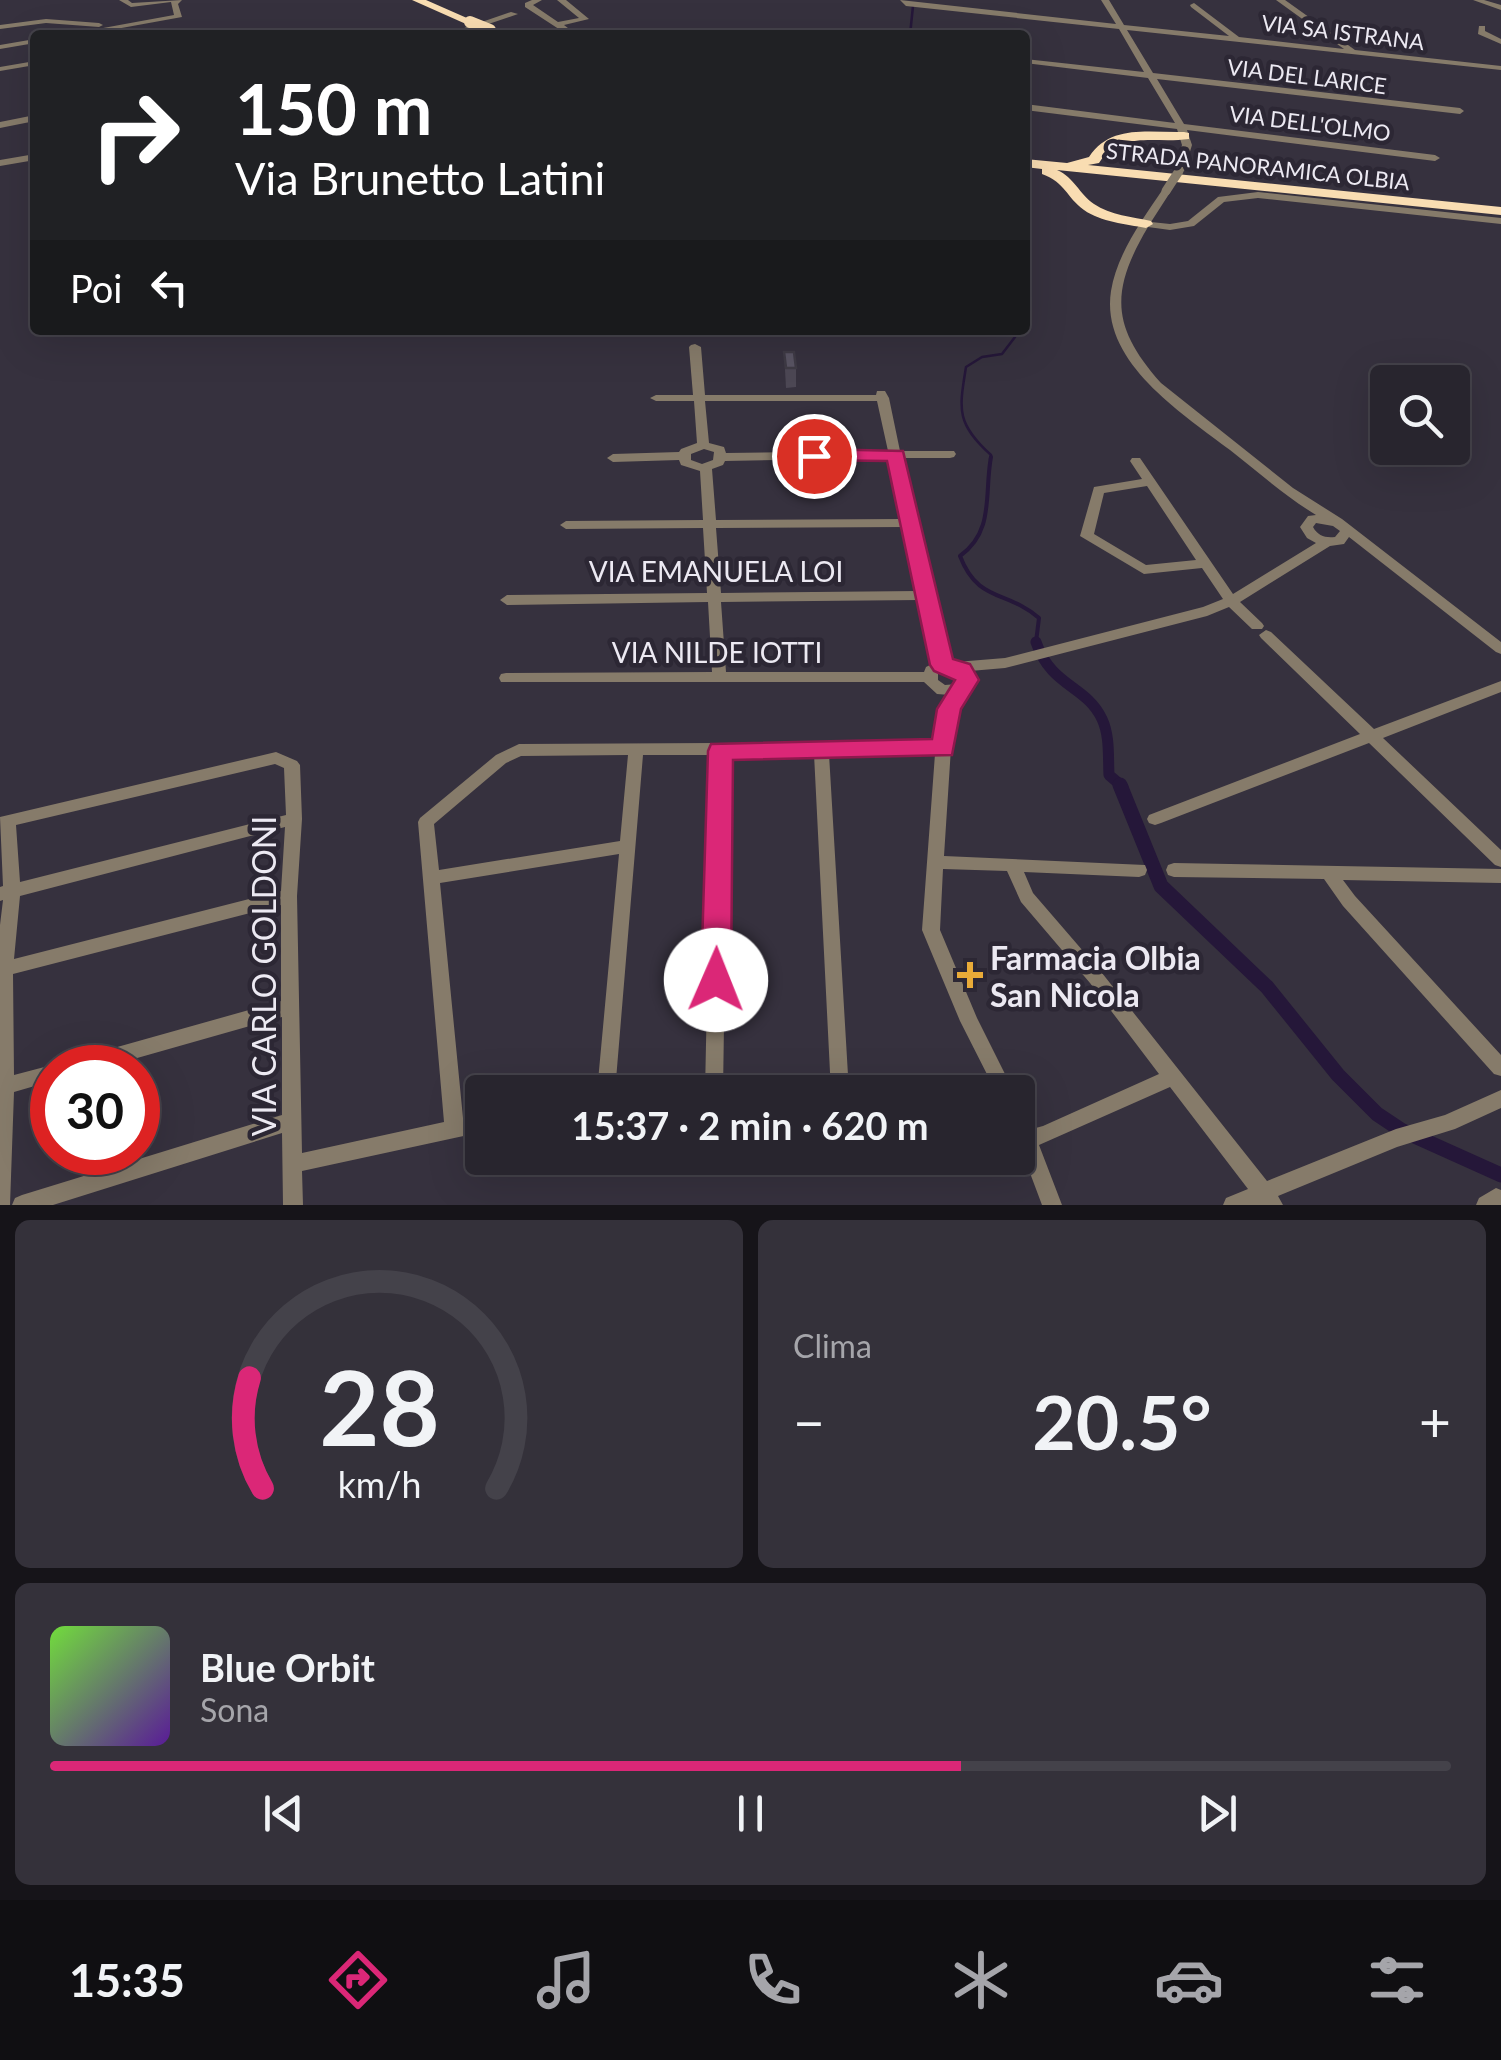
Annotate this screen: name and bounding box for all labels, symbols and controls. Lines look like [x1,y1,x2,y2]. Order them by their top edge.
street label: VIA SA ISTRANA [1260,9,1426,55]
street label: VIA DEL LARICE [1226,53,1388,99]
text: 150 m [235,66,432,150]
icon: right [70,70,200,200]
street label: VIA DELL'OLMO [1228,100,1392,146]
street label: STRADA PANORAMICA OLBIA [1105,137,1411,195]
text: Via Brunetto Latini [235,151,605,205]
icon: left [142,260,197,315]
text: Poi [70,265,122,311]
map controls [1370,365,1470,465]
button: search [1370,365,1470,465]
pin [772,414,857,499]
icon: arrive [787,429,842,484]
street label: VIA EMANUELA LOI [589,554,843,588]
street label: VIA NILDE IOTTI [612,635,822,669]
street label: VIA CARLO GOLDONI [244,816,283,1136]
position arrow [664,928,768,1032]
place label: Farmacia Olbia San Nicola [990,938,1201,1014]
marker: Farmacia Olbia San Nicola [959,964,981,986]
speed limit sign: 30 [30,1045,160,1175]
text: 15:37 · 2 min · 620 m [571,1102,929,1148]
text: Clima [793,1326,872,1365]
text: 28 [319,1343,439,1468]
text: 20.5° [1032,1376,1212,1466]
text: − [793,1388,825,1454]
text: + [1419,1388,1451,1454]
text: km/h [337,1463,421,1506]
text: Blue Orbit [200,1644,375,1690]
text: Sona [200,1690,269,1729]
icon: previous [256,1786,311,1841]
icon: pause [723,1786,778,1841]
icon: next [1190,1786,1245,1841]
icon: directions [323,1945,393,2015]
icon: music [531,1945,601,2015]
icon: phone [738,1945,808,2015]
icon: climate [946,1945,1016,2015]
icon: car [1154,1945,1224,2015]
icon: filters [1362,1945,1432,2015]
text: 15:35 [69,1953,185,2007]

